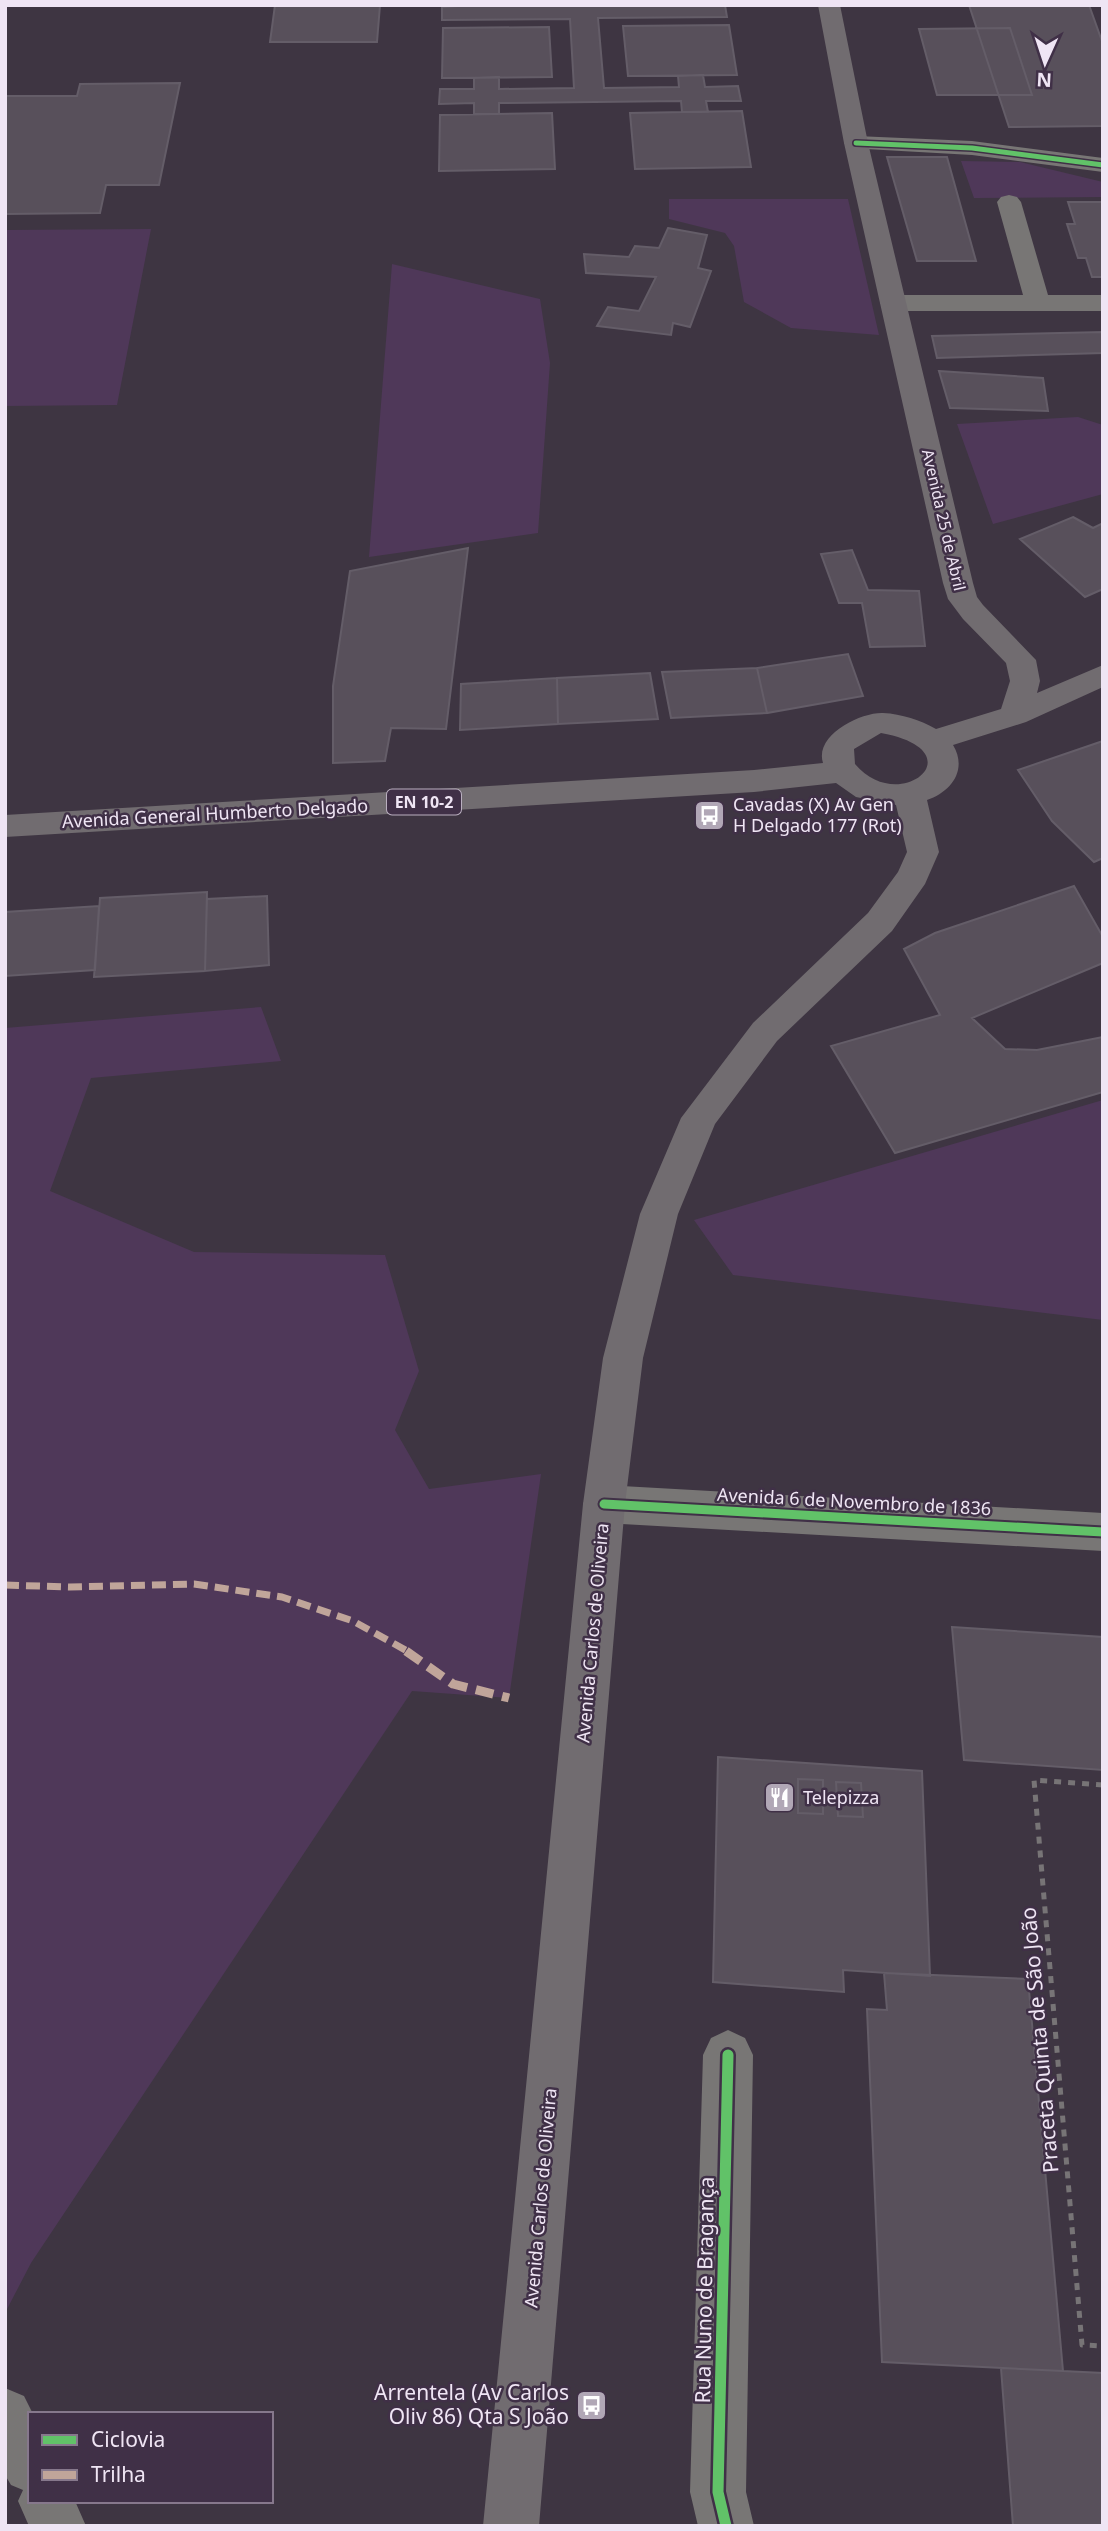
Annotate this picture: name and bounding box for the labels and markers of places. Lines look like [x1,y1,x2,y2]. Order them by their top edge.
place label: Cavadas (X) Av Gen H Delgado 177 (Rot) [733,792,902,837]
bus stop icon: Cavadas (X) Av Gen H Delgado 177 (Rot) [693,798,727,832]
restaurant icon: Telepizza [763,1781,797,1815]
place label: Telepizza [803,1785,879,1809]
place label: Arrentela (Av Carlos Oliv 86) Qta S João [374,2378,569,2430]
bus stop icon: Arrentela (Av Carlos Oliv 86) Qta S João [575,2388,609,2422]

